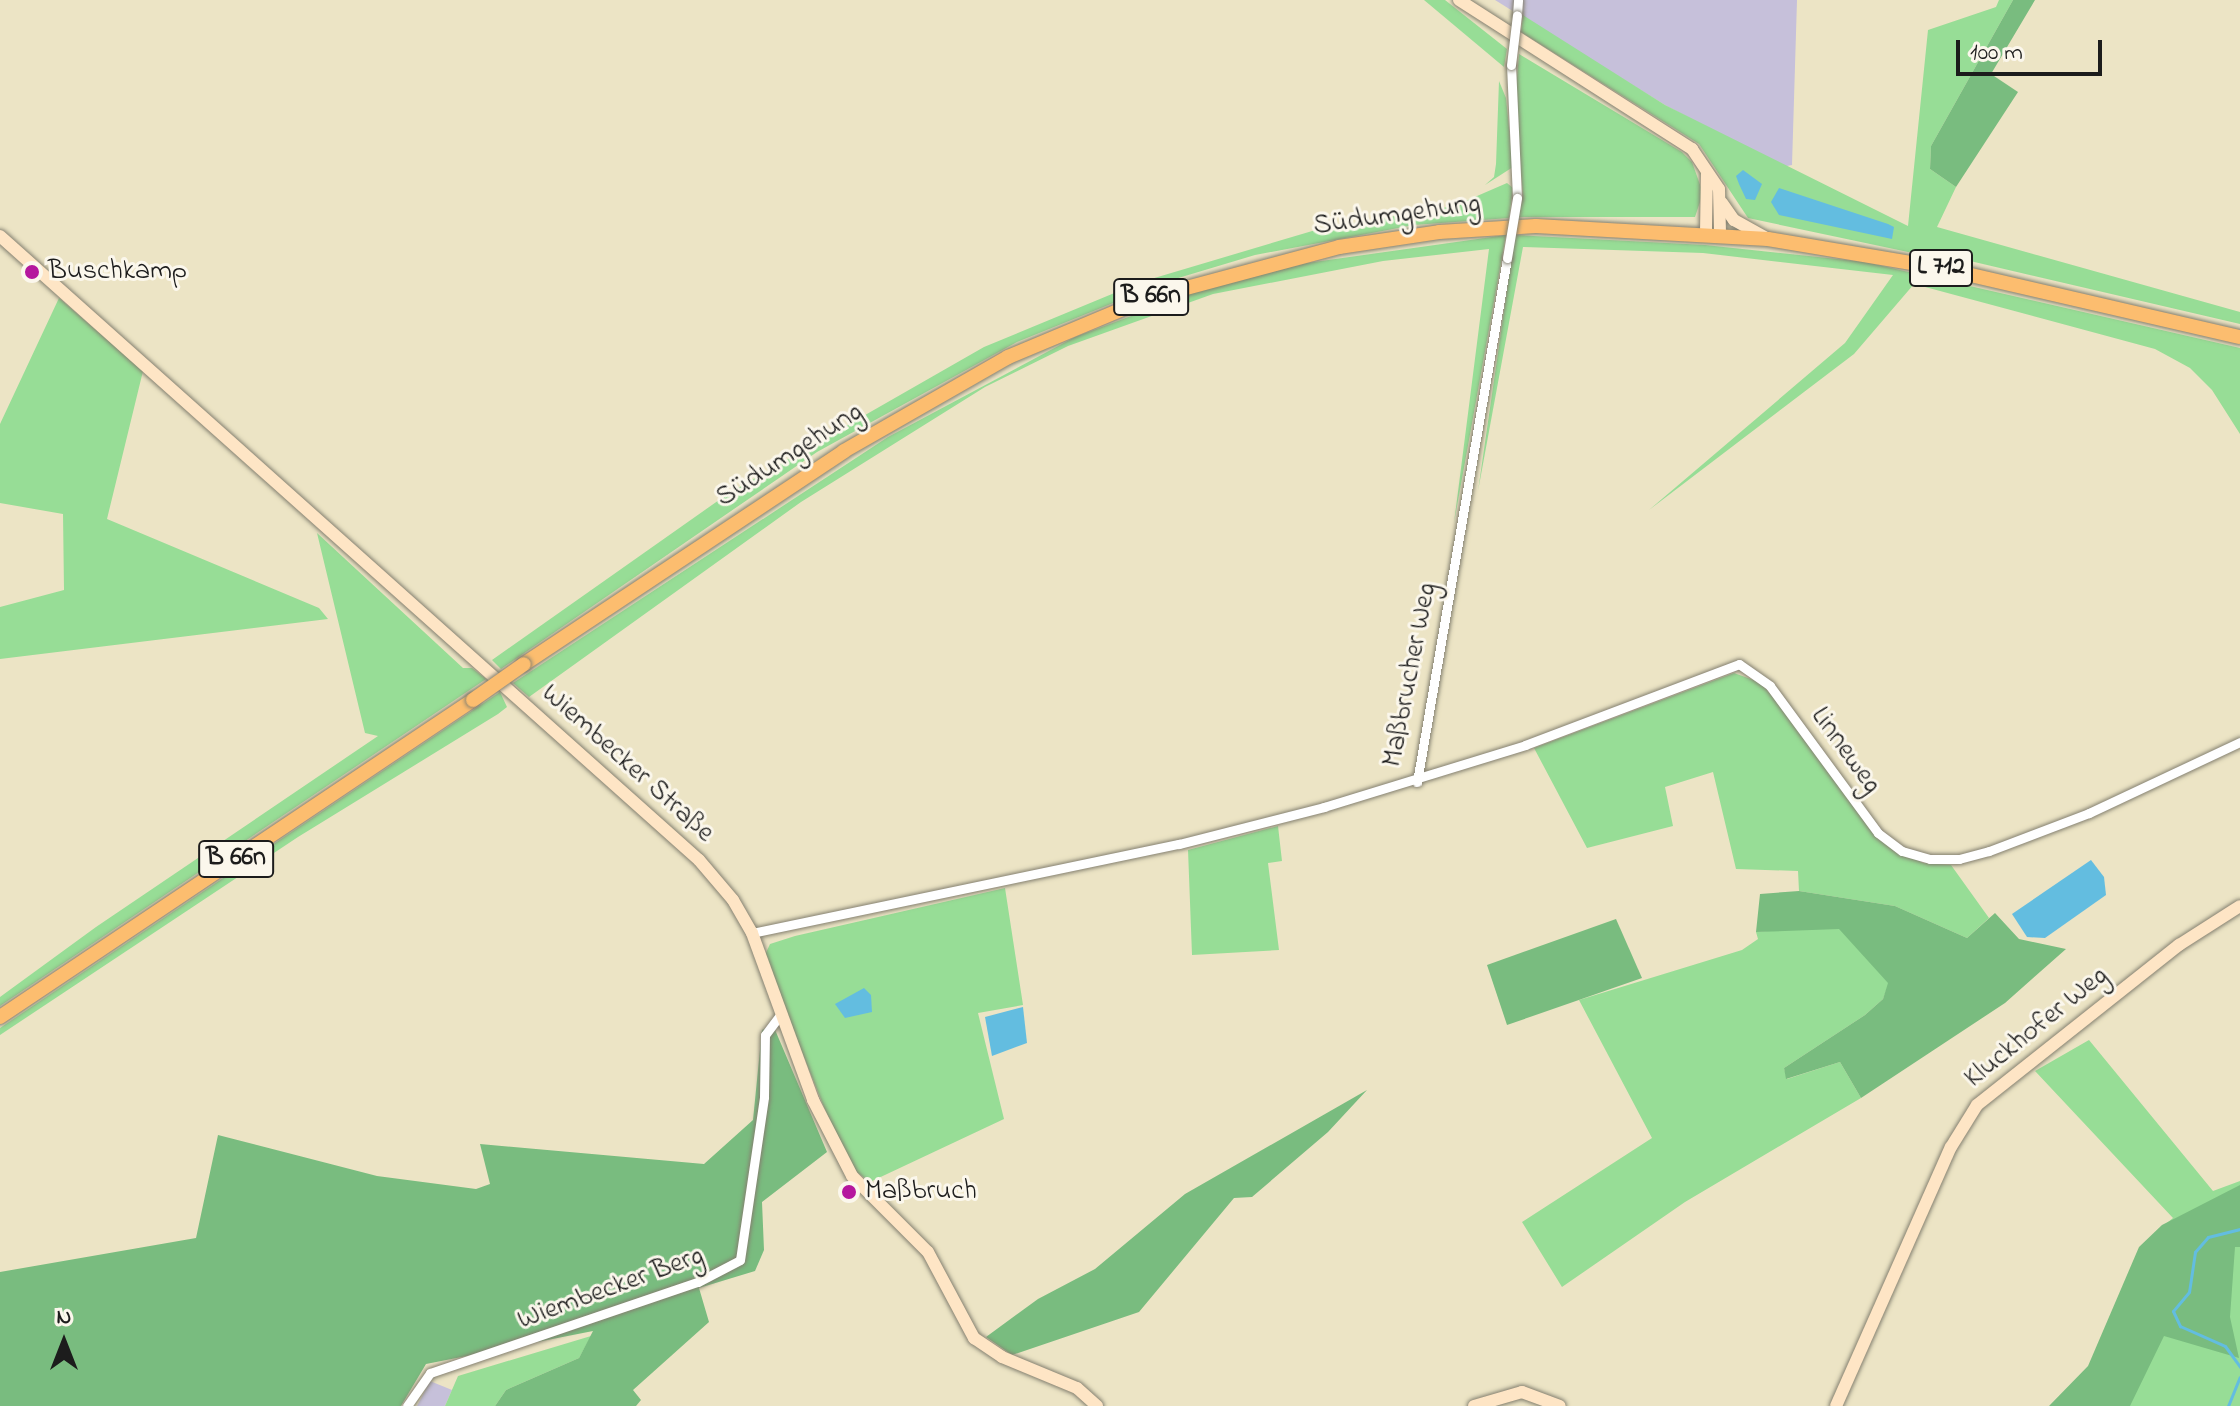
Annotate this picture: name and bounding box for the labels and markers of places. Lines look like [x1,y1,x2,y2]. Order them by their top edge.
place label: Buschkamp [48,255,187,289]
marker: Buschkamp [23,263,41,281]
place label: Maßbruch [865,1175,977,1209]
marker: Maßbruch [840,1183,858,1201]

